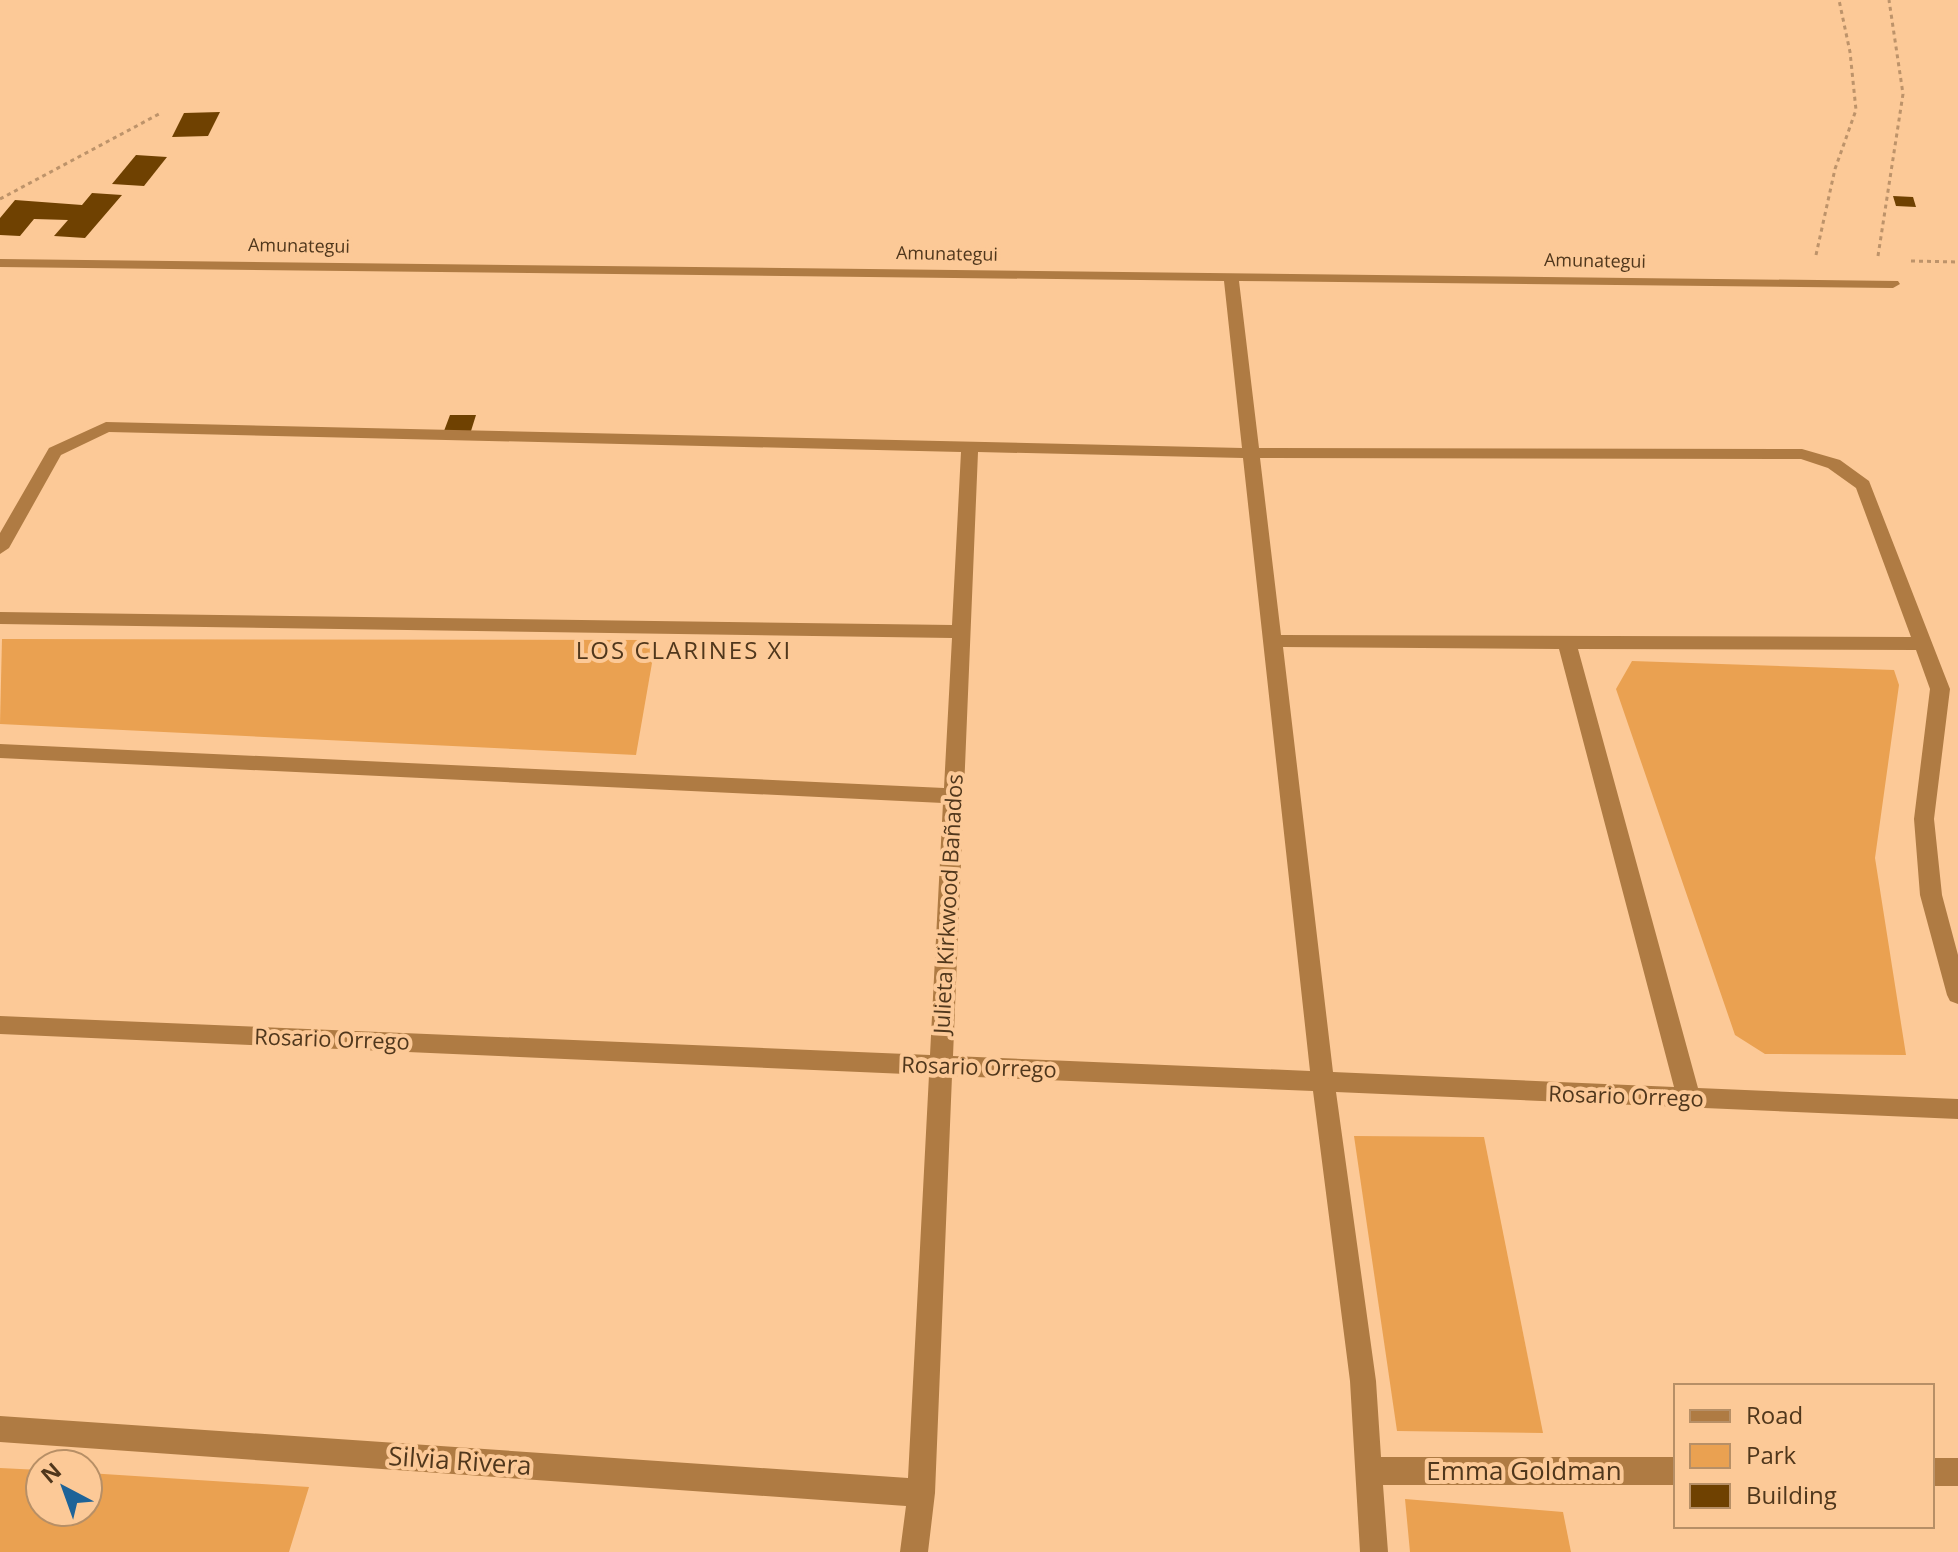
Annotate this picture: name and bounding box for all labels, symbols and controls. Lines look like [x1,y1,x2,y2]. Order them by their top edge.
street label: Amunategui [248,232,350,258]
street label: Amunategui [896,240,998,266]
street label: Amunategui [1544,247,1646,273]
district label: LOS CLARINES XI [576,633,792,666]
street label: Julieta Kirkwood Bañados [925,773,969,1037]
street label: Rosario Orrego [254,1020,410,1056]
street label: Rosario Orrego [901,1048,1057,1084]
street label: Rosario Orrego [1548,1077,1704,1113]
legend [1674,1384,1934,1528]
text: Road [1746,1398,1803,1431]
street label: Silvia Rivera [387,1437,533,1483]
text: Park [1746,1438,1797,1471]
north arrow [24,1448,104,1528]
street label: Emma Goldman [1426,1452,1622,1488]
text: N [34,1455,67,1489]
text: Building [1746,1478,1837,1511]

